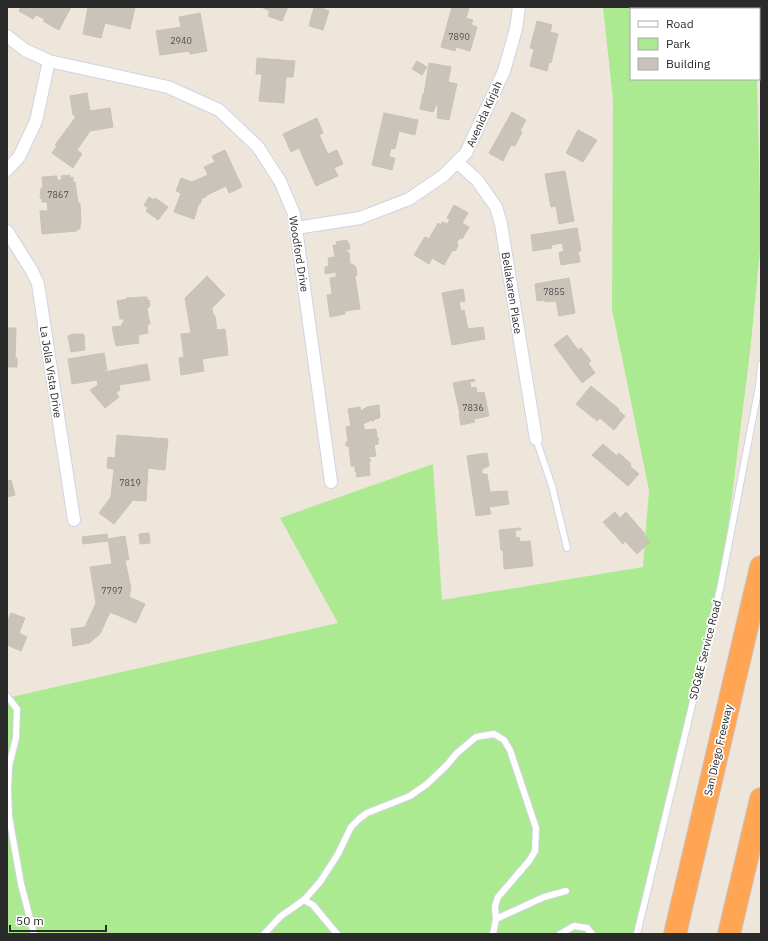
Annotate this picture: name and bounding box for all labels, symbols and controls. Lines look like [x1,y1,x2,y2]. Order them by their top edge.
legend [630,8,760,80]
text: Road [666,16,694,31]
house number: 7890 [448,31,470,42]
house number: 2940 [170,35,192,46]
text: Park [666,36,691,51]
text: Building [666,56,711,71]
street label: Avenida Kirjah [463,79,505,149]
house number: 7867 [47,189,69,200]
street label: Woodford Drive [286,215,312,293]
street label: Bellakaren Place [499,251,525,335]
house number: 7855 [543,286,565,297]
street label: La Jolla Vista Drive [37,325,65,419]
house number: 7836 [462,402,484,413]
house number: 7819 [119,477,141,488]
house number: 7797 [101,585,123,596]
street label: SDG&E Service Road [686,599,724,701]
street label: San Diego Freeway [701,702,735,797]
scale bar [10,907,106,933]
text: 50 m [16,913,44,928]

